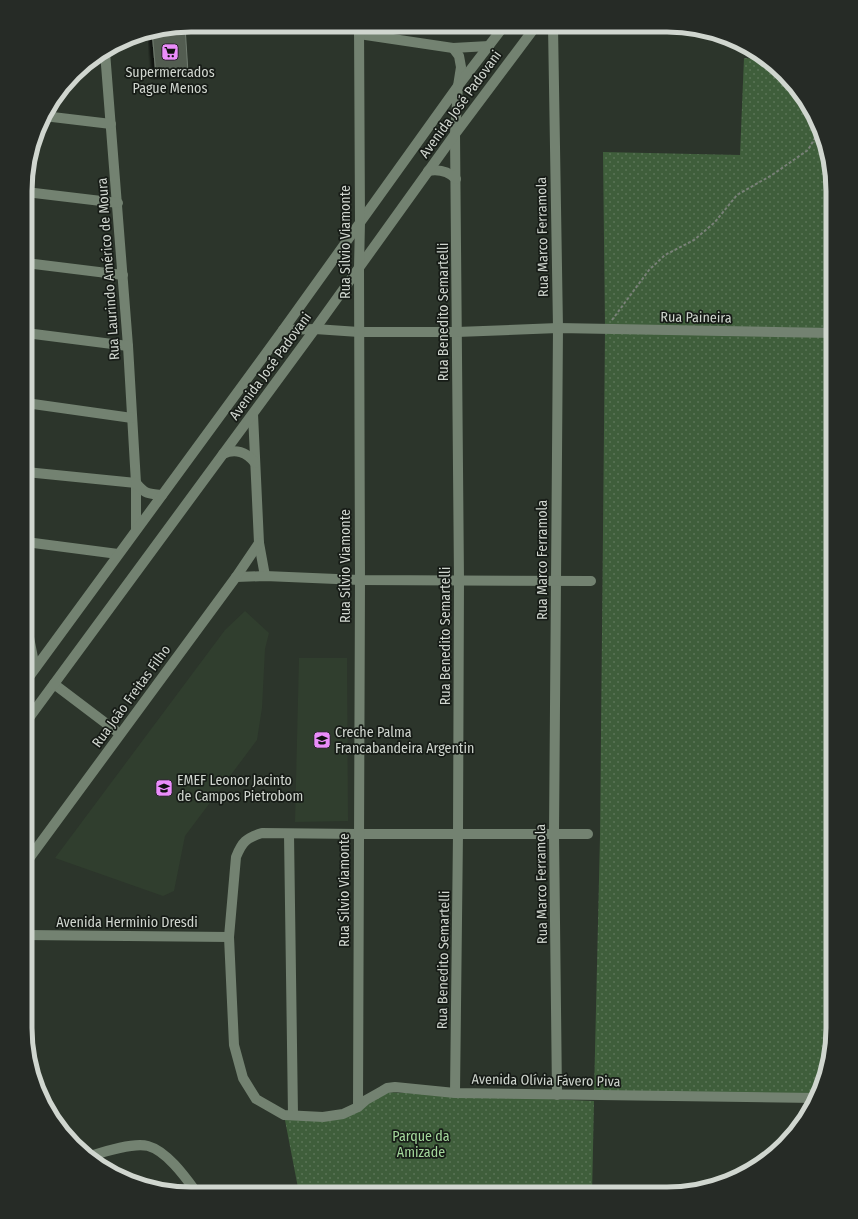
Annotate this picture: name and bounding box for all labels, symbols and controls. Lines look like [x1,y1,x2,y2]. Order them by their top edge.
supermarket icon: Supermercados Pague Menos [160,42,180,62]
street label: Avenida José Padovani [416,47,505,161]
place label: Supermercados Pague Menos [125,64,215,97]
street label: Rua Laurindo Américo de Moura [94,177,123,361]
street label: Rua Marco Ferramola [533,177,552,297]
street label: Rua Sílvio Viamonte [337,185,354,299]
street label: Rua Benedito Semartelli [435,243,452,381]
street label: Rua Paineira [660,308,732,327]
street label: Avenida José Padovani [226,309,315,423]
street label: Rua Marco Ferramola [534,500,551,620]
street label: Rua Sílvio Viamonte [337,509,354,623]
street label: Rua Benedito Semartelli [437,567,454,705]
street label: Rua João Freitas Filho [89,642,174,751]
place label: Creche Palma Francabandeira Argentin [335,724,474,757]
school or university icon: Creche Palma Francabandeira Argentin [312,730,332,750]
place label: EMEF Leonor Jacinto de Campos Pietrobom [177,772,303,805]
school or university icon: EMEF Leonor Jacinto de Campos Pietrobom [154,778,174,798]
street label: Rua Marco Ferramola [532,824,551,944]
street label: Rua Sílvio Viamonte [336,833,353,947]
street label: Rua Benedito Semartelli [434,891,453,1029]
street label: Avenida Herminio Dresdi [56,914,198,931]
street label: Avenida Olívia Fávero Piva [471,1071,621,1090]
park label: Parque da Amizade [392,1128,450,1161]

